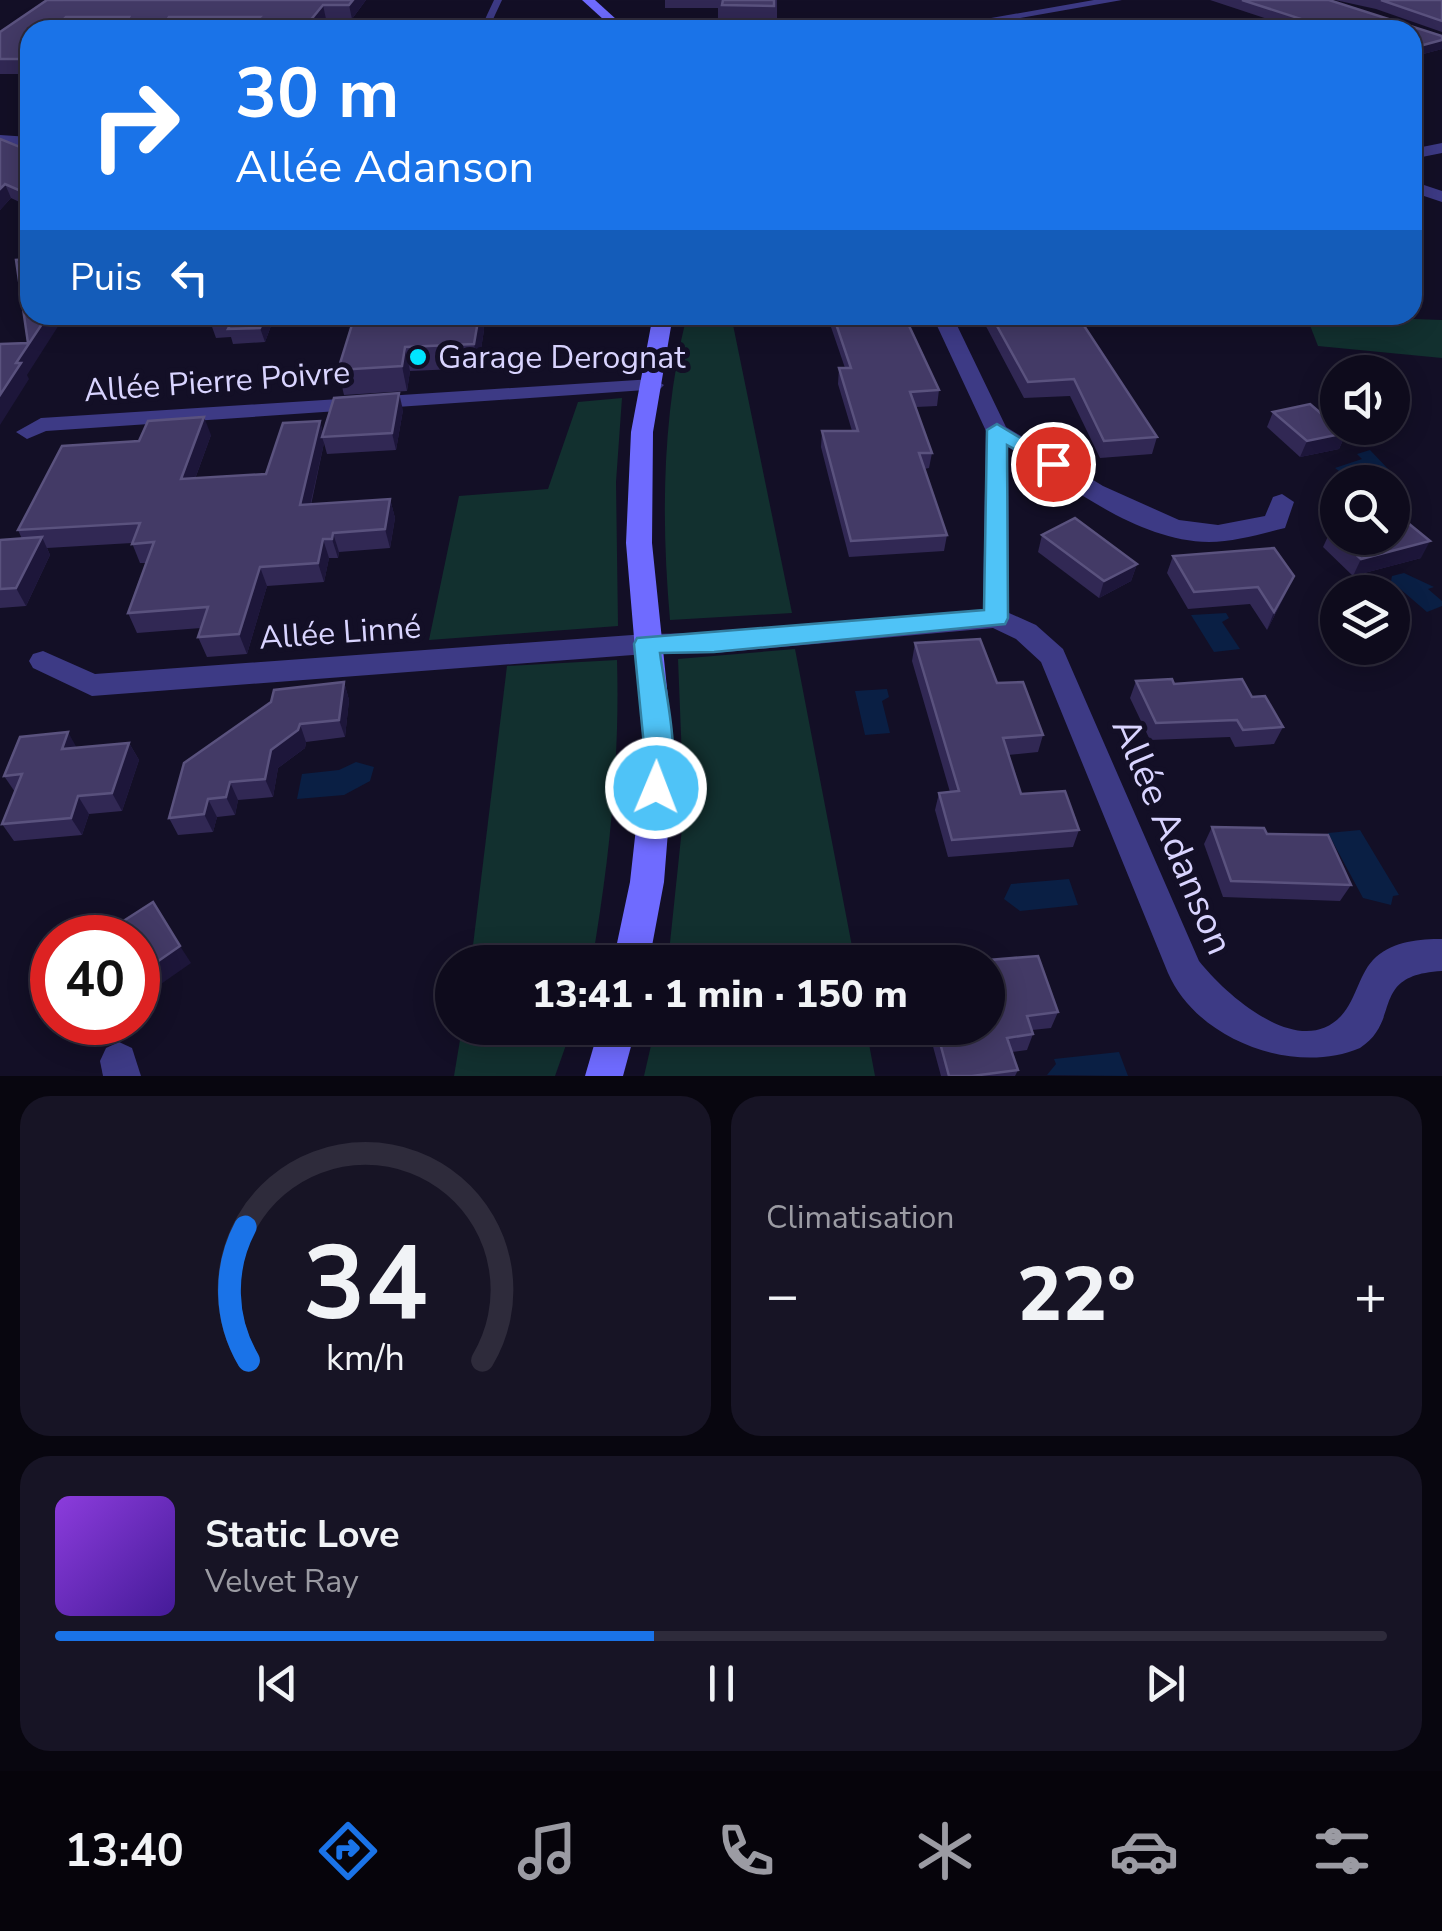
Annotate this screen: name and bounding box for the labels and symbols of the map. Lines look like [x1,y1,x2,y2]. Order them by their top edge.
place label: Garage Derognat [438,336,686,379]
marker: Garage Derognat [407,346,429,368]
street label: Allée Pierre Poivre [83,351,351,412]
pin [1011,422,1096,507]
street label: Allée Linné [257,605,423,660]
street label: Allée Adanson [1100,710,1245,962]
position arrow [604,736,708,840]
speed limit sign: 40 [30,915,160,1045]

